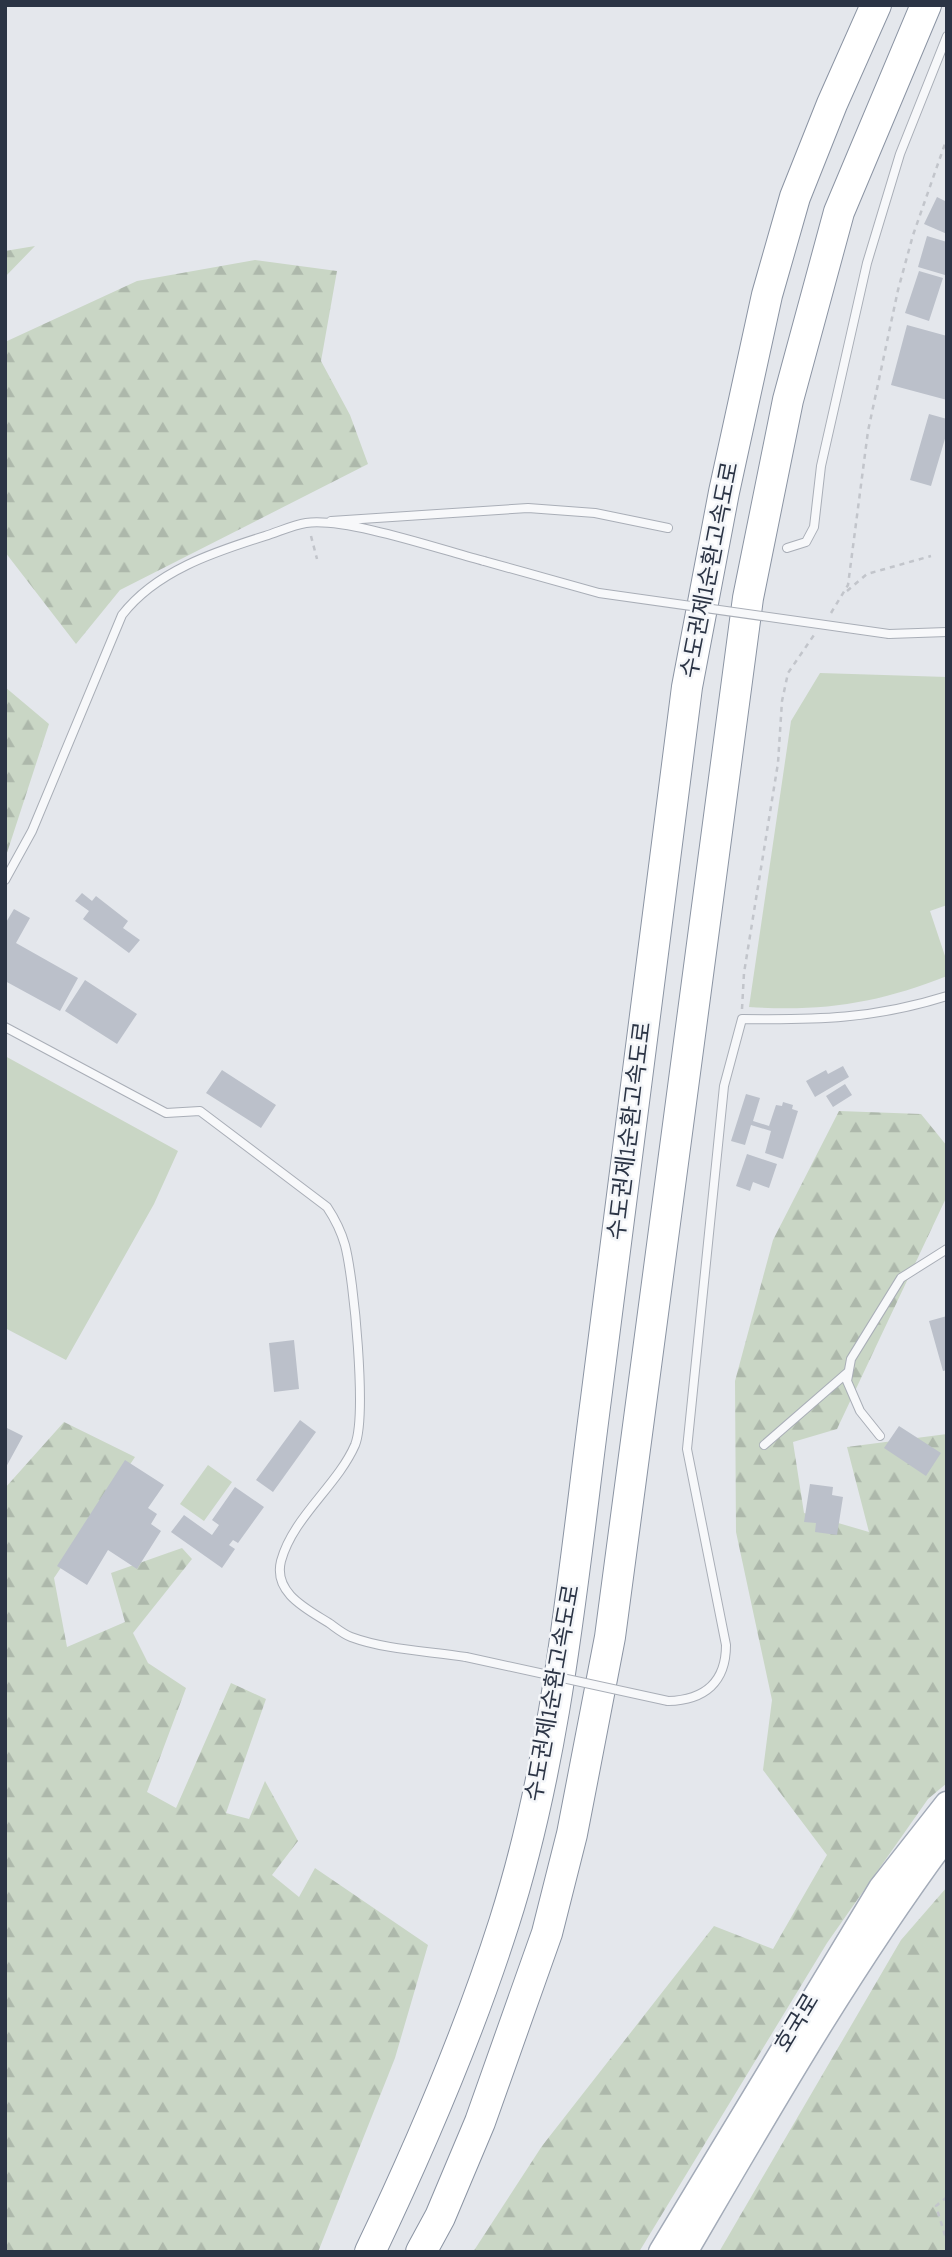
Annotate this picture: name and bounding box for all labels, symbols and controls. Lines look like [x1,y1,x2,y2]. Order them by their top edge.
street label: 수도권제1순환고속도로 [675,460,745,680]
street label: 수도권제1순환고속도로 [603,1020,657,1242]
street label: 수도권제1순환고속도로 [520,1582,586,1804]
street label: 호국로 [769,1989,825,2057]

